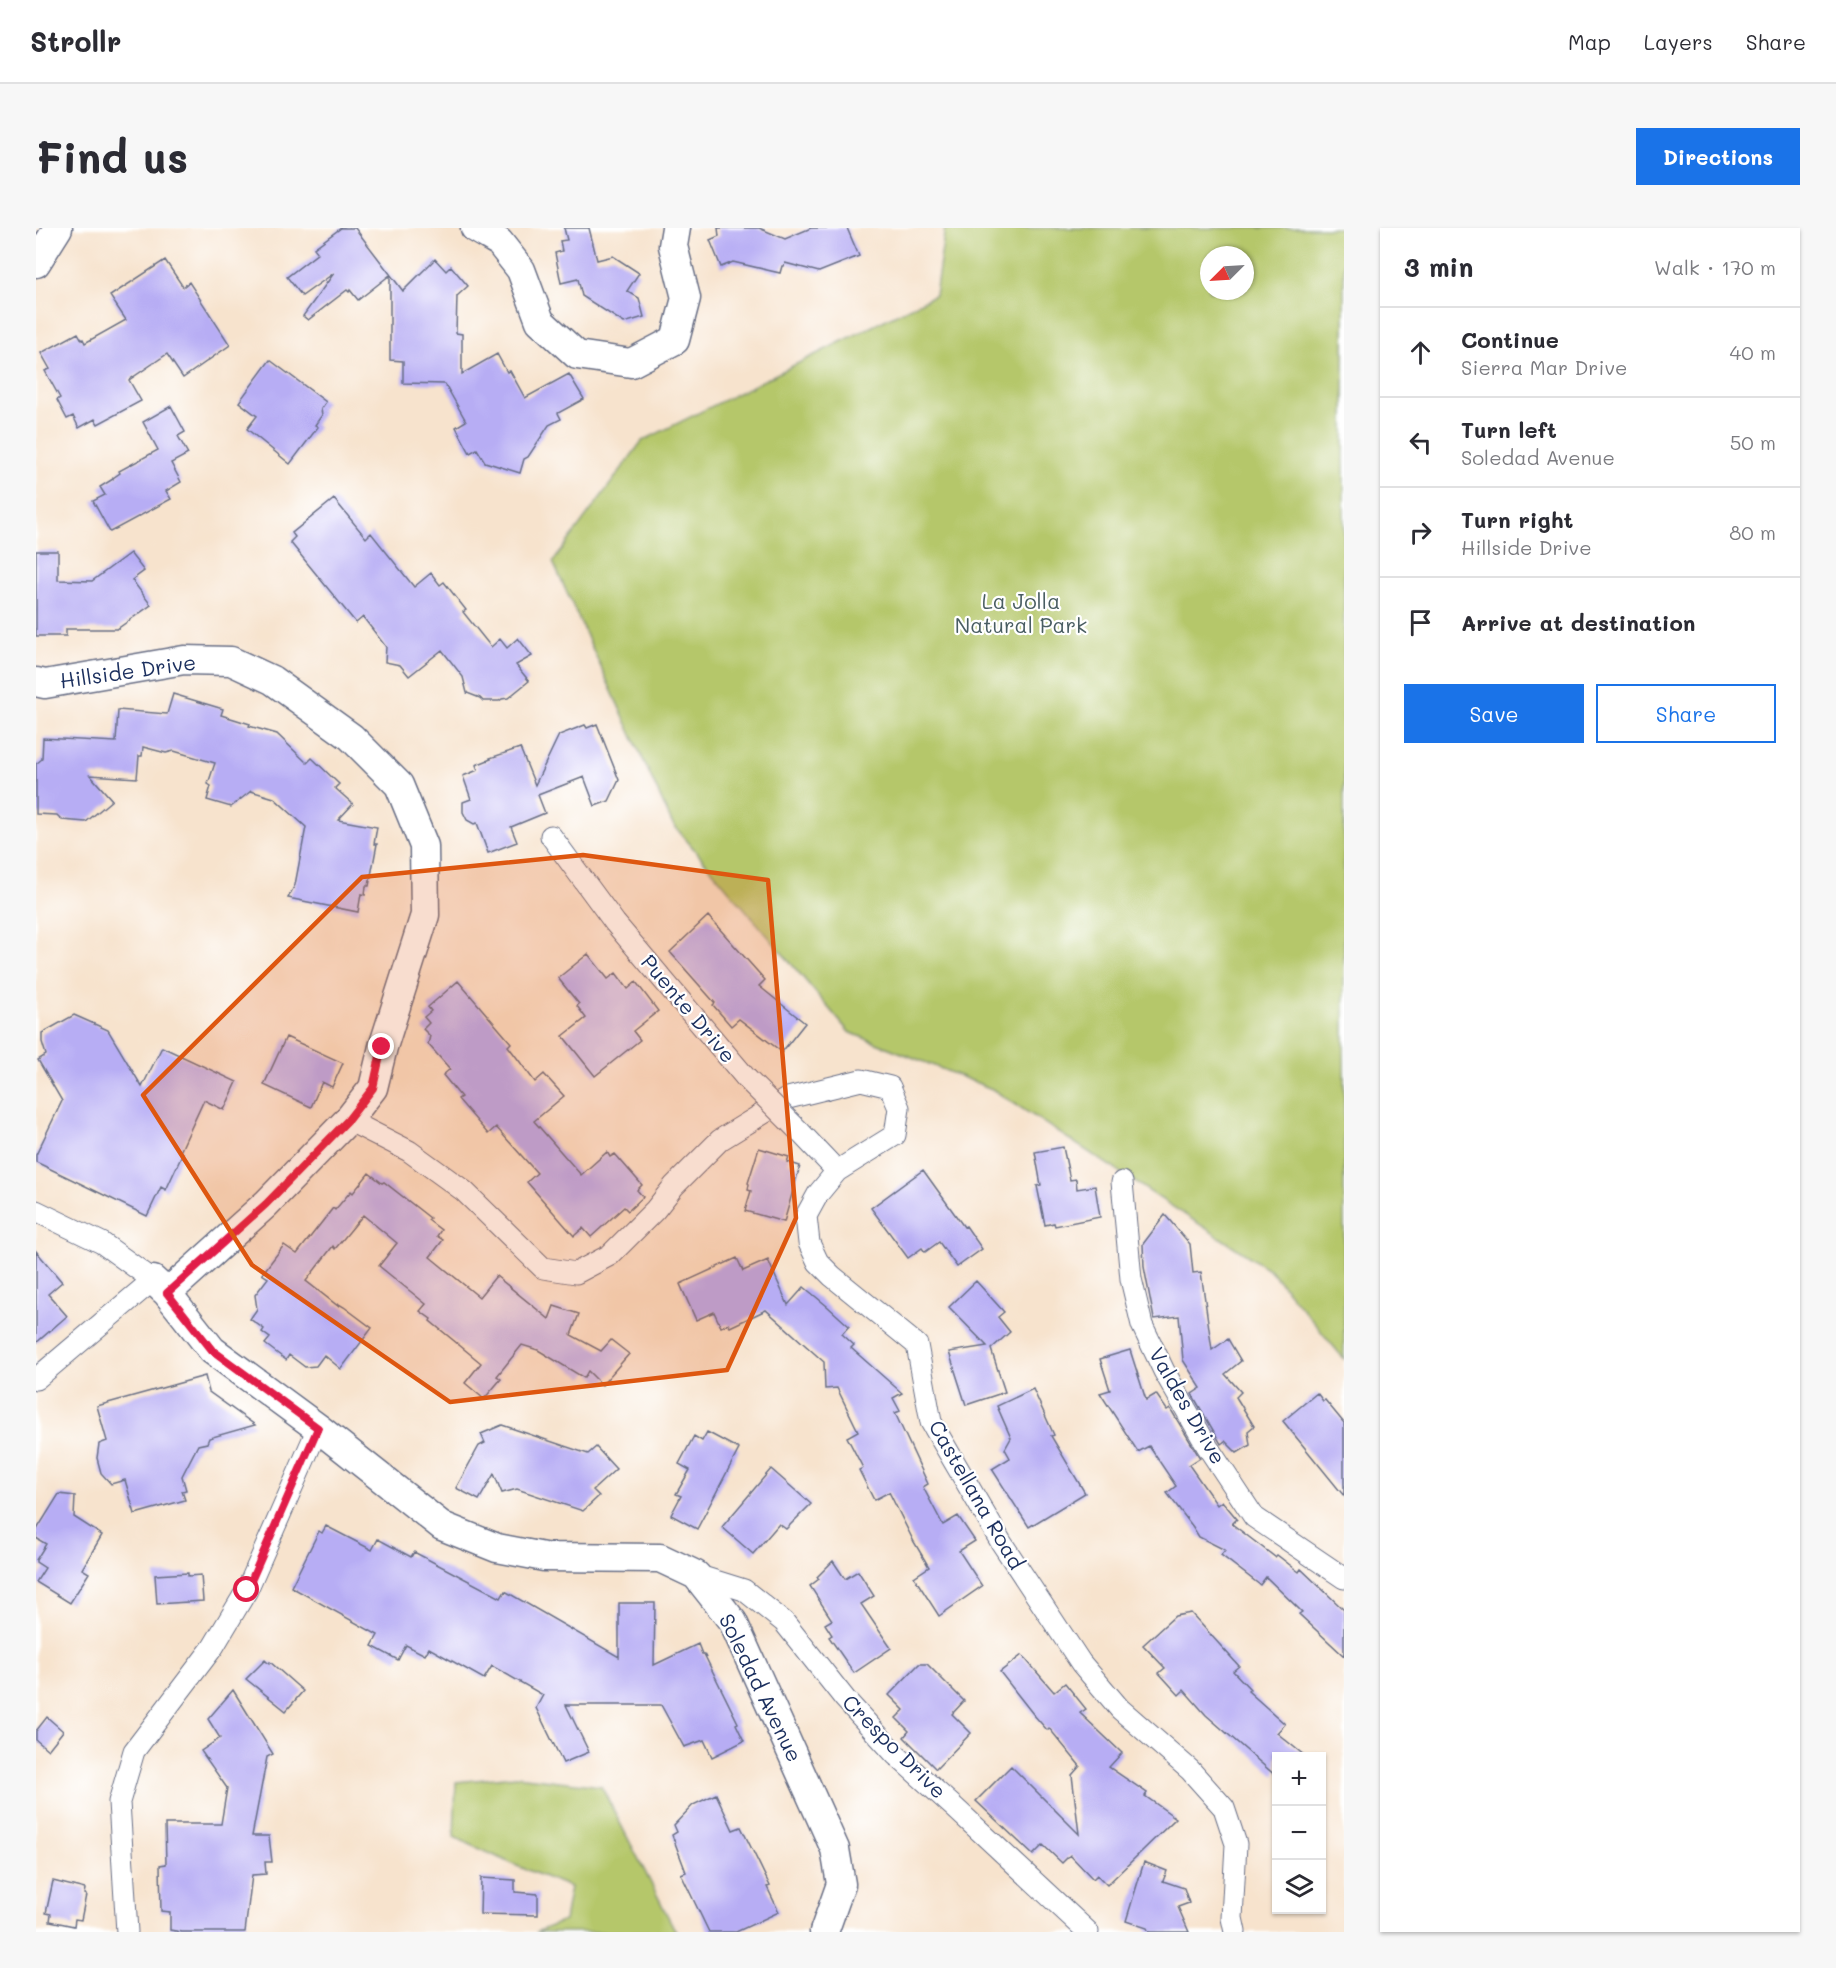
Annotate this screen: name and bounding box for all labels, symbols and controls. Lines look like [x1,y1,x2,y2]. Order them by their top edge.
text: Strollr [30,23,121,59]
text: Map [1568,28,1611,55]
text: Layers [1644,28,1713,55]
text: Share [1746,28,1806,55]
button: Directions [1636,128,1800,185]
text: Find us [36,129,188,184]
north arrow [1200,246,1254,300]
text: 3 min [1404,250,1473,284]
text: Walk · 170 m [1654,254,1776,280]
text: Continue [1461,325,1559,354]
icon: ahead [1404,336,1437,369]
text: 40 m [1730,339,1776,365]
text: Sierra Mar Drive [1461,354,1627,380]
text: Turn left [1461,415,1557,444]
icon: left [1404,426,1437,459]
text: 50 m [1730,429,1776,455]
text: Soledad Avenue [1461,444,1615,470]
text: Turn right [1461,505,1573,534]
icon: right [1404,516,1437,549]
text: 80 m [1729,519,1776,545]
text: Hillside Drive [1461,534,1592,560]
park label: La Jolla Natural Park [955,587,1087,638]
icon: arrive [1404,606,1437,639]
text: Arrive at destination [1461,608,1696,637]
street label: Hillside Drive [58,648,198,693]
button: Save [1404,684,1584,743]
button: Share [1596,684,1776,743]
street label: Puente Drive [636,948,742,1068]
route end [368,1033,394,1059]
street label: Valdes Drive [1144,1342,1233,1469]
street label: Castellana Road [924,1415,1031,1574]
route start [233,1576,259,1602]
street label: Soledad Avenue [714,1609,809,1766]
street label: Crespo Drive [837,1688,953,1804]
map controls [1272,1752,1326,1914]
button: + [1272,1752,1326,1806]
button: − [1272,1806,1326,1860]
button: layers [1272,1860,1326,1914]

